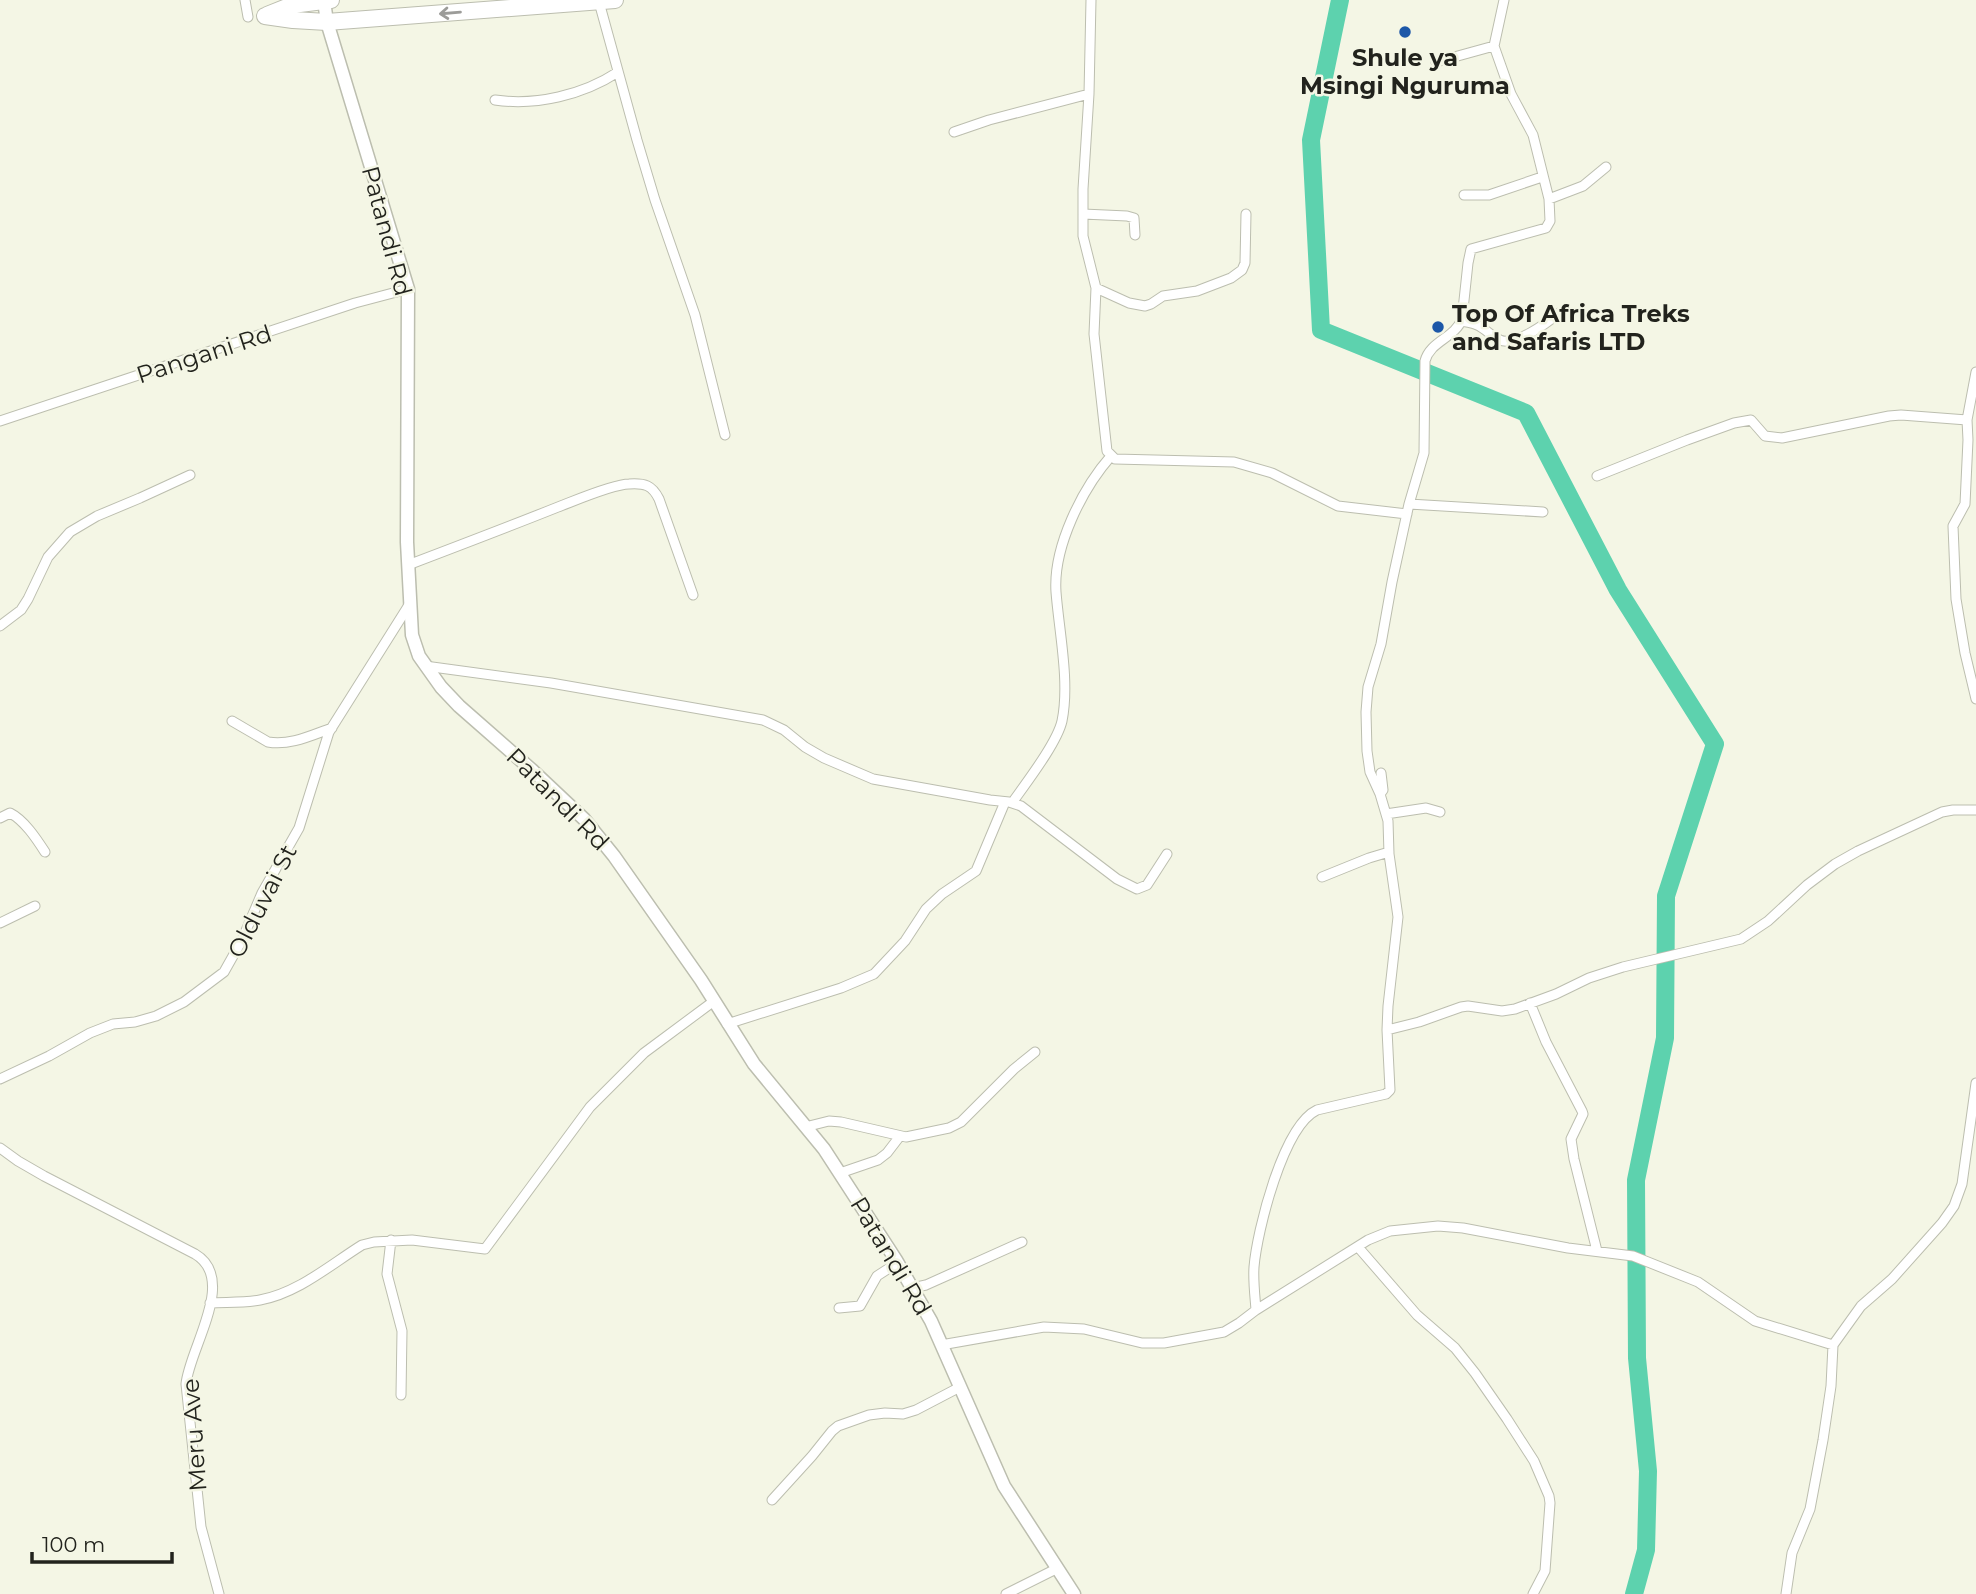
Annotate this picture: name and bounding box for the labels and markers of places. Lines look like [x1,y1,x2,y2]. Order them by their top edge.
marker: Shule ya Msingi Nguruma [1397,24,1413,40]
place label: Shule ya Msingi Nguruma [1300,43,1510,100]
place label: Top Of Africa Treks and Safaris LTD [1452,299,1690,356]
marker: Top Of Africa Treks and Safaris LTD [1430,319,1446,335]

